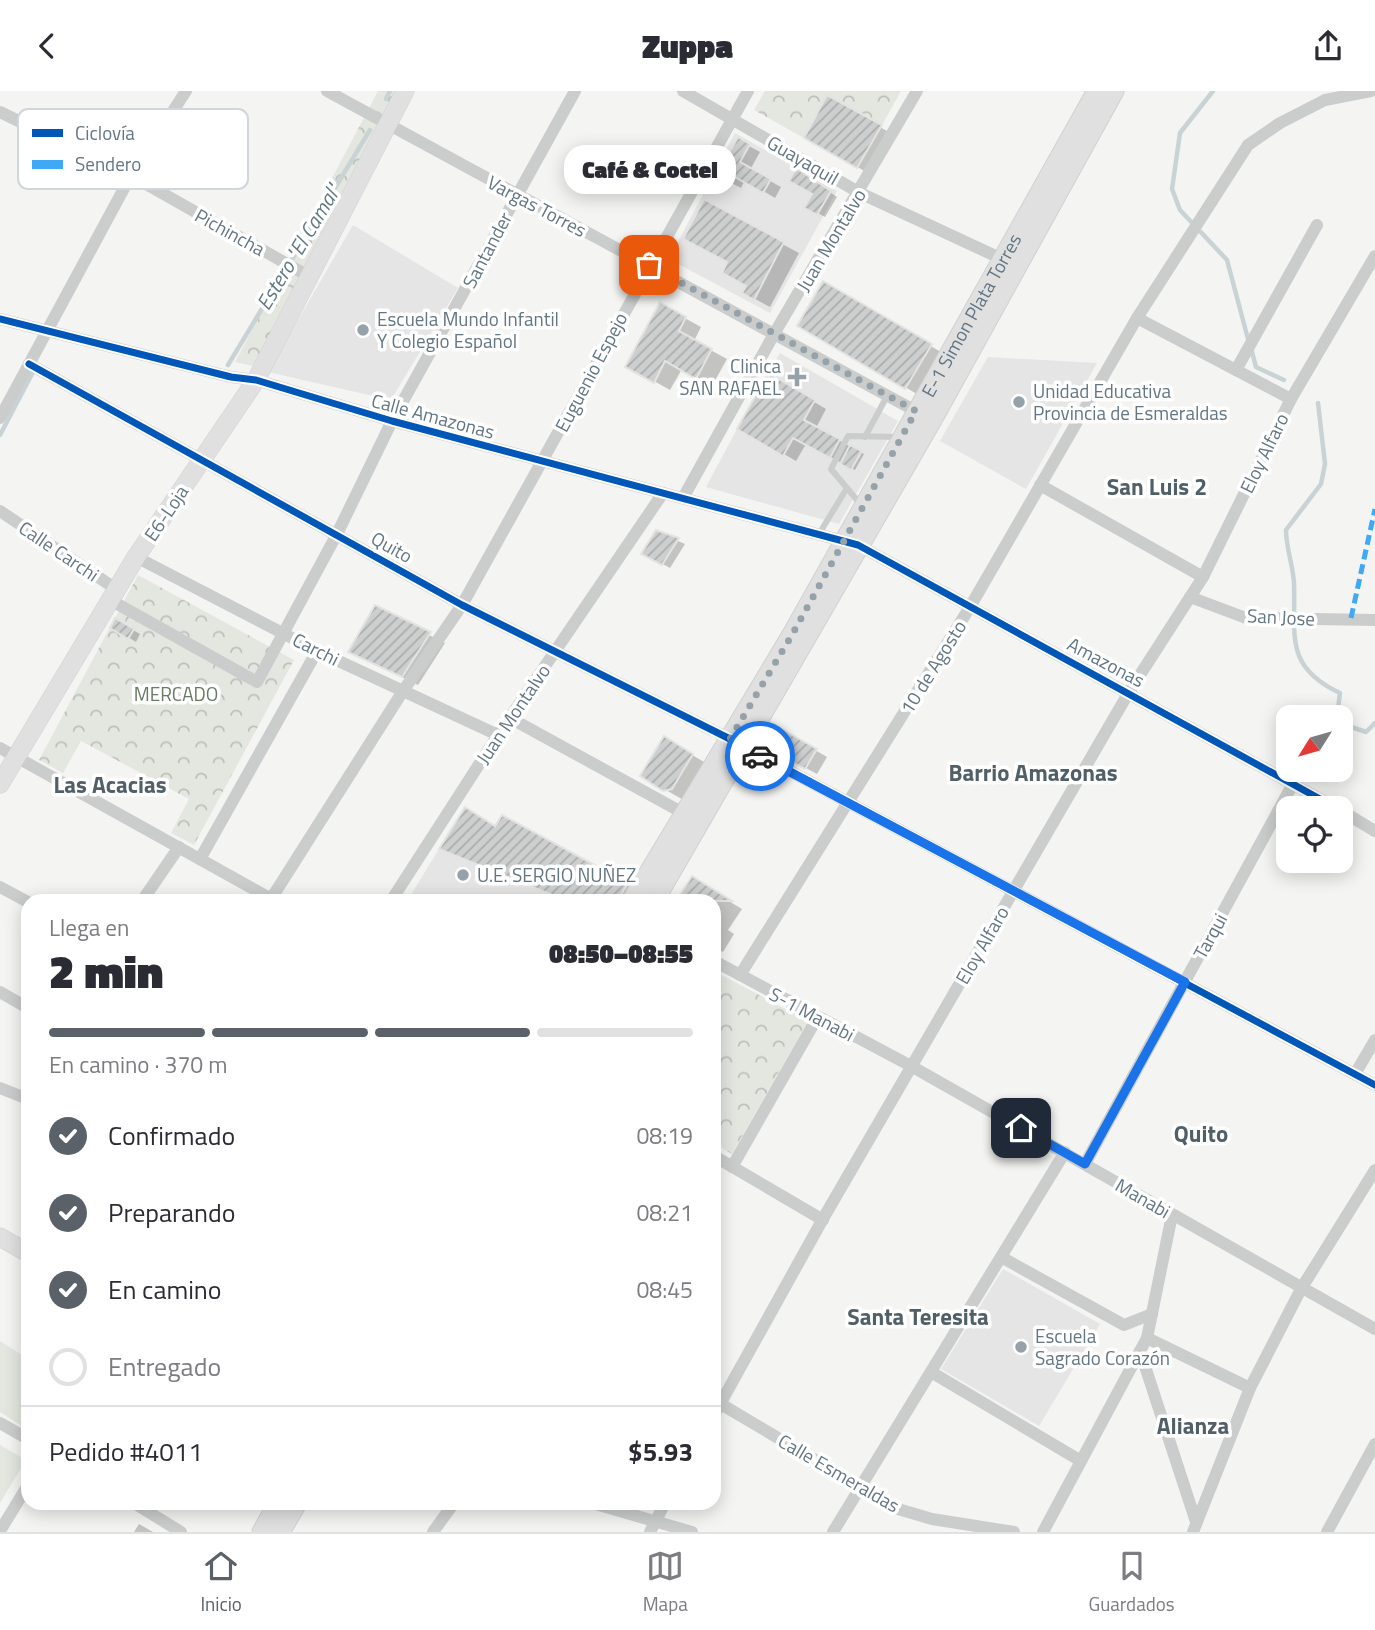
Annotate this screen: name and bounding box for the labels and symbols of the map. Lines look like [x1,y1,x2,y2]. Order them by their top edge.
legend [18,109,248,189]
text: Ciclovía [75,118,135,147]
street label: Guayaquil [762,127,844,192]
callout: Café & Coctel [563,146,735,195]
text: Sendero [75,149,141,178]
street label: Vargas Torres [483,167,592,244]
water label: Estero "El Camal" [248,176,349,316]
street label: Juan Montalvo [788,183,873,297]
street label: Pichincha [190,200,271,263]
street label: Santander [454,206,519,293]
street label: E-1 Simon Plata Torres [913,228,1028,402]
pin [619,235,679,295]
place label: Escuela Mundo Infantil Y Colegio Español [377,304,559,355]
street label: Euguenio Espejo [547,307,634,437]
marker: Escuela Mundo Infantil Y Colegio Español [355,322,371,338]
place label: Clinica SAN RAFAEL [679,351,781,402]
marker: Clinica SAN RAFAEL [787,367,807,387]
place label: Unidad Educativa Provincia de Esmeraldas [1033,376,1228,427]
street label: Calle Amazonas [368,385,498,446]
marker: Unidad Educativa Provincia de Esmeraldas [1011,394,1027,410]
street label: Eloy Alfaro [1232,408,1295,498]
district label: San Luis 2 [1107,469,1207,504]
street label: E6-Loja [136,478,195,547]
street label: Calle Carchi [13,513,105,588]
street label: Quito [366,523,418,570]
street label: San Jose [1246,600,1316,633]
street label: 10 de Agosto [892,614,973,719]
street label: Carchi [288,625,345,673]
street label: Amazonas [1062,629,1150,694]
street label: Juan Montalvo [468,658,557,770]
park label: MERCADO [134,679,218,708]
north arrow [1276,705,1353,782]
courier [725,721,795,791]
district label: Barrio Amazonas [948,755,1118,790]
district label: Las Acacias [53,767,167,802]
place label: U.E. SERGIO NUÑEZ [477,860,636,889]
marker: U.E. SERGIO NUÑEZ [455,867,471,883]
street label: Eloy Alfaro [947,900,1016,989]
street label: Tarqui [1185,908,1234,964]
street label: S-1 Manabi [764,979,860,1048]
pin [991,1098,1051,1158]
district label: Quito [1174,1116,1228,1151]
street label: Manabi [1110,1170,1176,1225]
district label: Santa Teresita [847,1299,989,1334]
place label: Escuela Sagrado Corazón [1035,1321,1170,1372]
marker: Escuela Sagrado Corazón [1013,1339,1029,1355]
district label: Alianza [1157,1408,1229,1443]
street label: Calle Esmeraldas [773,1426,906,1519]

